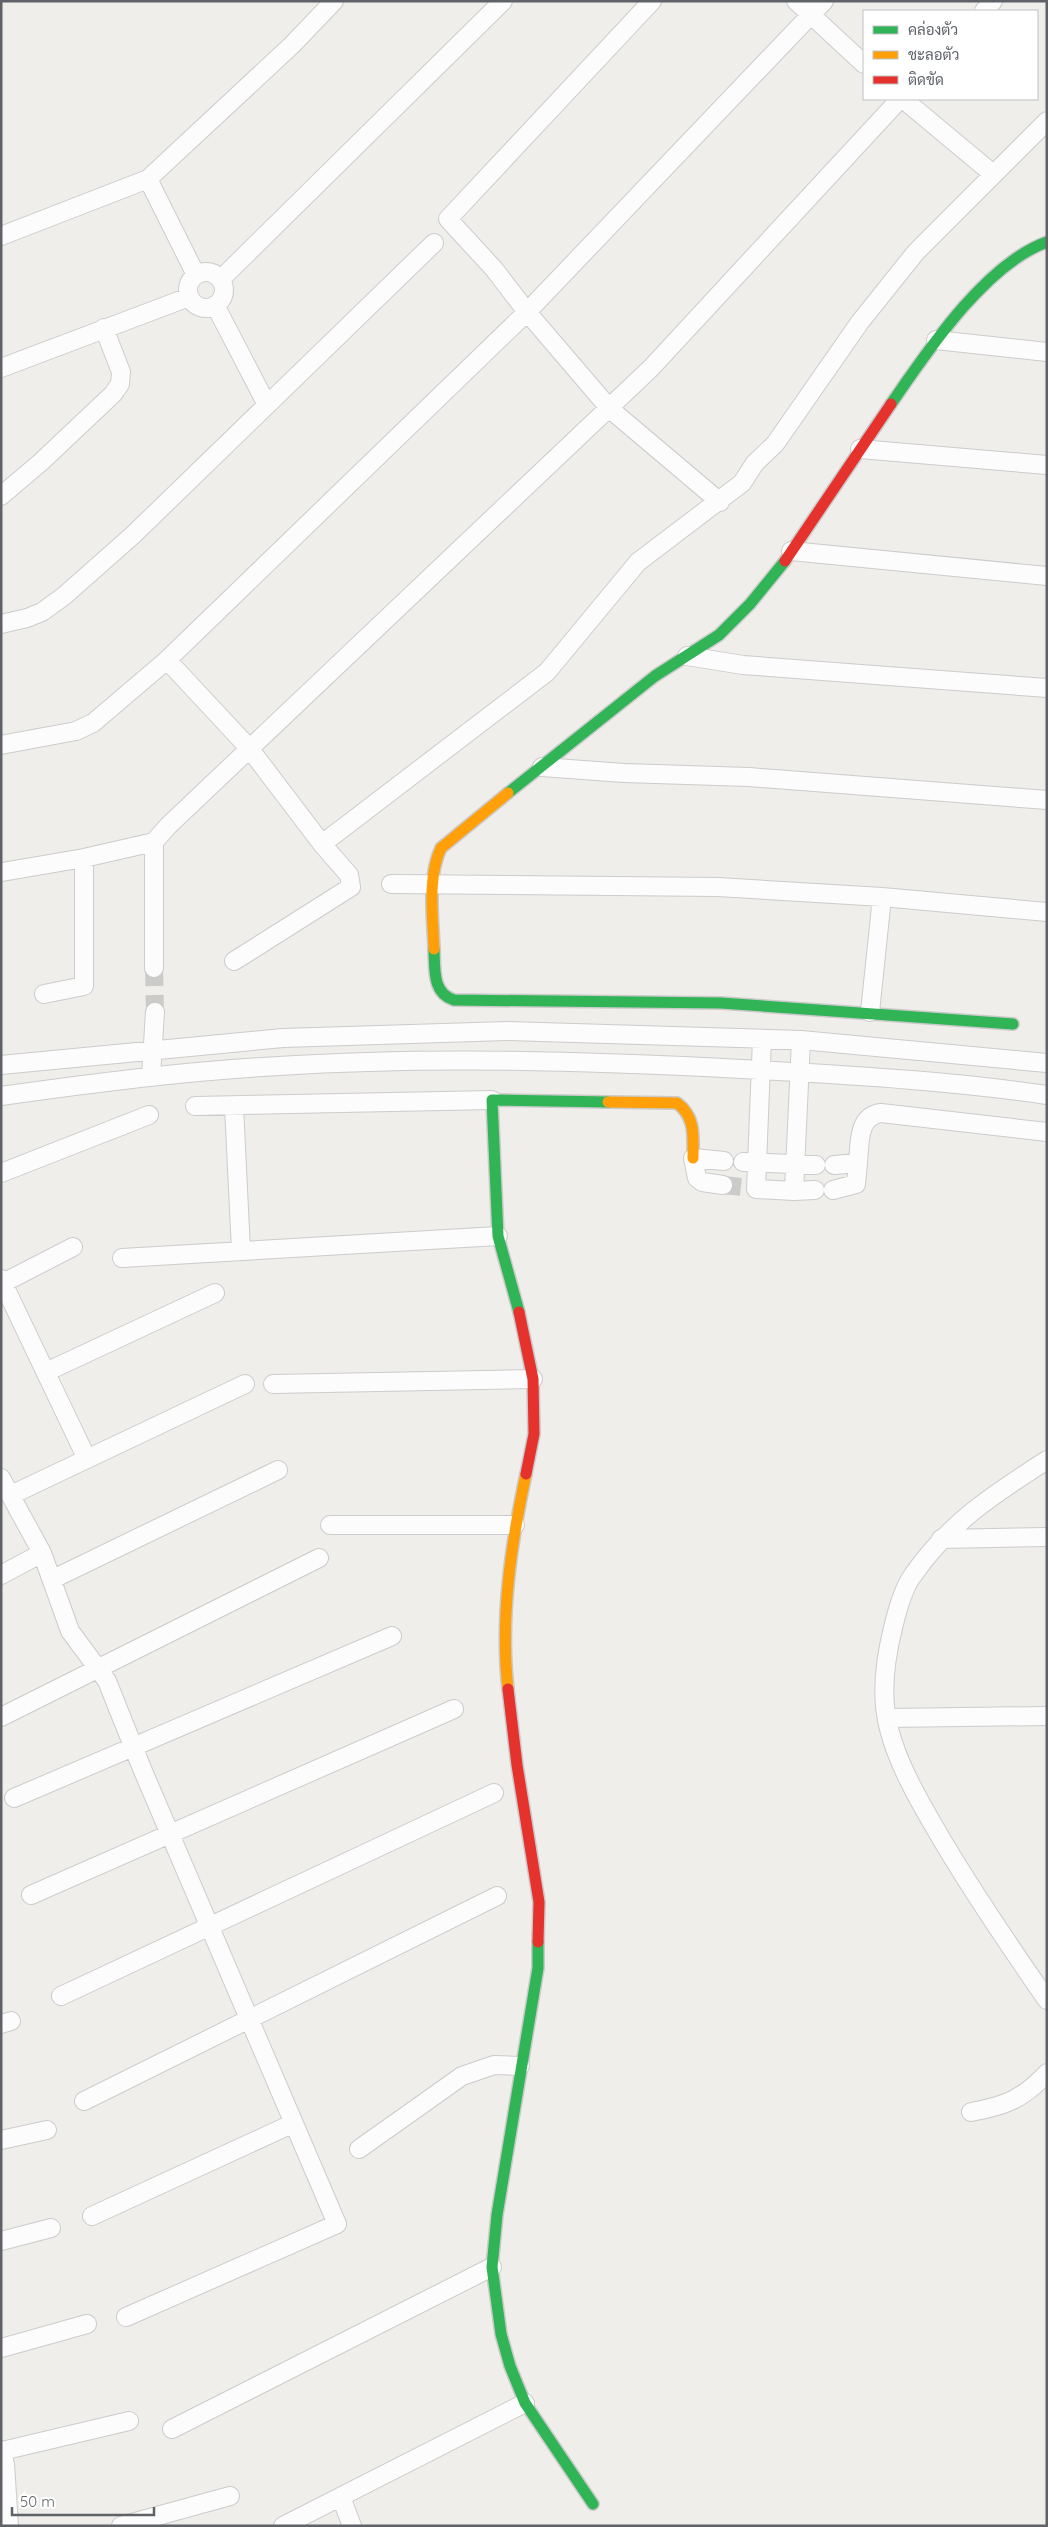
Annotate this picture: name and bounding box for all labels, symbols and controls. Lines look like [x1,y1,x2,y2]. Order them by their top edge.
legend [863,10,1038,100]
text: คล่องตัว [908,20,958,39]
text: ชะลอตัว [908,45,959,64]
text: ติดขัด [908,70,944,89]
scale bar [12,2484,155,2516]
text: 50 m [20,2492,55,2511]

